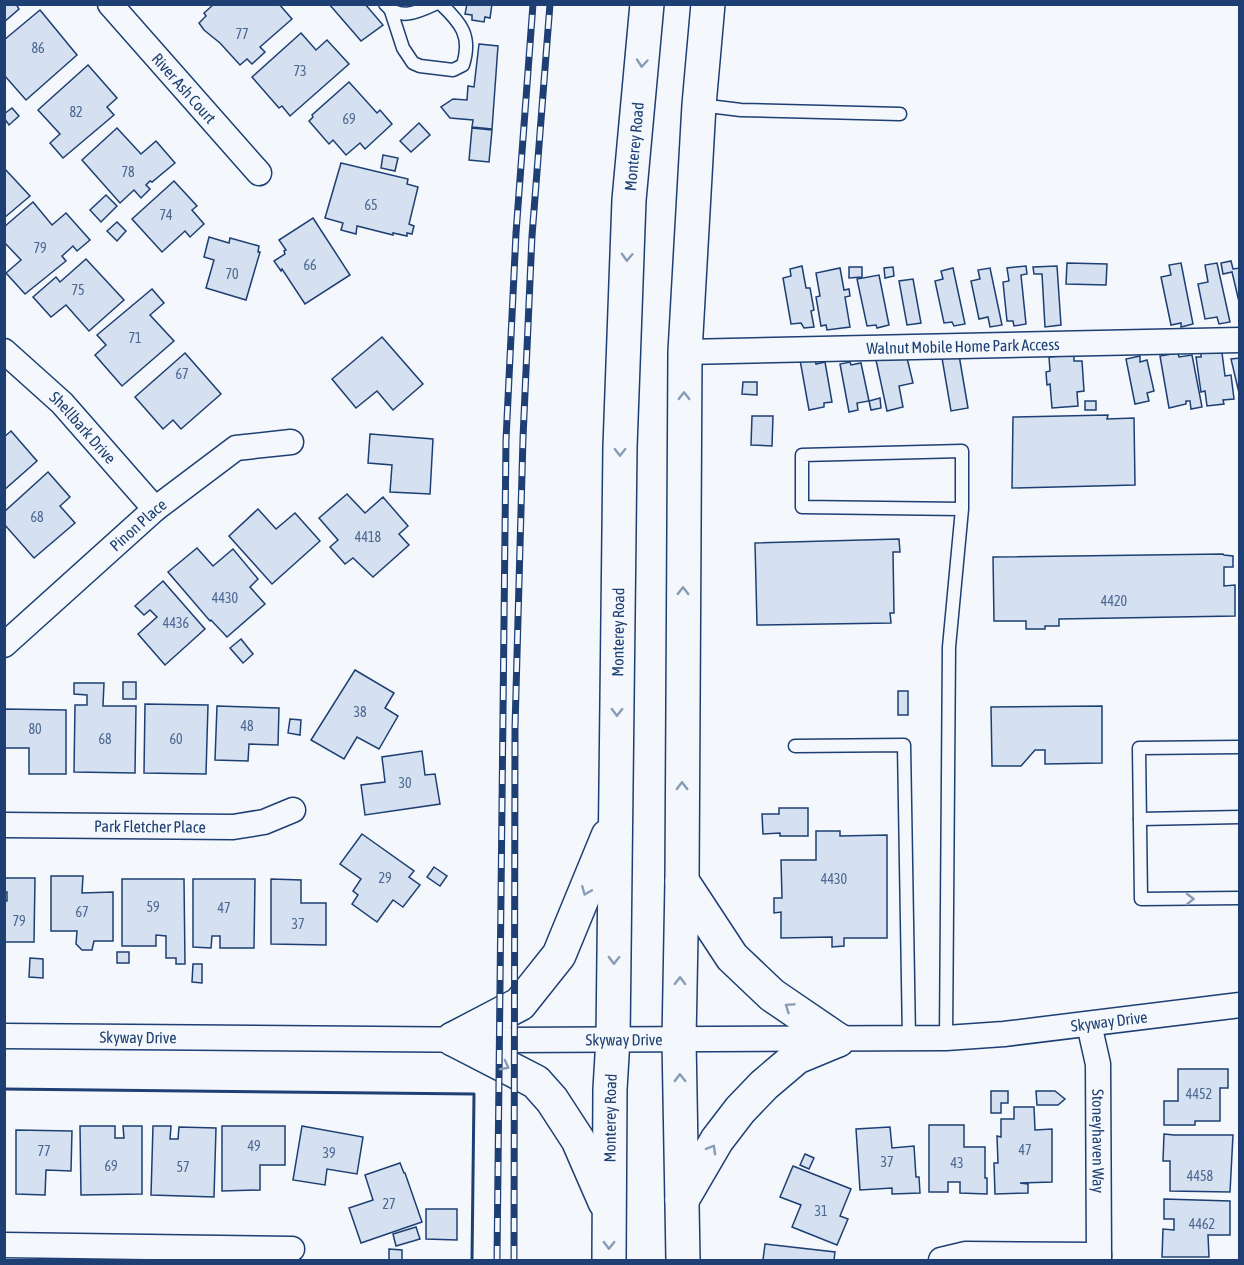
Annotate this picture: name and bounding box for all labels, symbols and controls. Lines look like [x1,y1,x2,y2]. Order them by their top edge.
house number: 77 [235,26,249,42]
house number: 86 [31,40,45,56]
street label: River Ash Court [148,49,220,127]
one-way arrow [636,58,649,67]
house number: 73 [293,63,307,79]
street label: Monterey Road [621,101,647,192]
house number: 82 [69,104,83,120]
house number: 69 [342,111,356,127]
house number: 78 [121,164,135,180]
house number: 65 [364,197,378,213]
house number: 74 [159,207,173,223]
house number: 79 [33,240,47,256]
one-way arrow [621,253,634,262]
house number: 66 [303,257,317,273]
house number: 70 [225,266,239,282]
house number: 75 [71,282,85,298]
house number: 71 [128,330,142,346]
street label: Walnut Mobile Home Park Access [866,335,1060,357]
house number: 67 [175,366,189,382]
street label: Shellbark Drive [46,388,120,467]
one-way arrow [678,392,690,401]
one-way arrow [614,448,626,457]
street label: Pinon Place [106,495,170,554]
house number: 68 [30,509,44,525]
house number: 4418 [355,529,382,545]
one-way arrow [677,587,689,596]
street label: Monterey Road [608,588,628,677]
house number: 4430 [212,590,239,606]
house number: 4420 [1101,593,1128,609]
house number: 4436 [163,615,190,631]
house number: 38 [353,704,367,720]
one-way arrow [611,708,623,717]
house number: 48 [240,718,254,734]
house number: 80 [28,721,42,737]
house number: 68 [98,731,112,747]
house number: 60 [169,731,183,747]
house number: 30 [398,775,412,791]
one-way arrow [676,782,688,791]
street label: Park Fletcher Place [94,817,206,836]
house number: 29 [378,870,392,886]
house number: 4430 [821,871,848,887]
one-way arrow [581,885,593,896]
one-way arrow [1186,892,1195,905]
house number: 59 [146,899,160,915]
house number: 47 [217,900,231,916]
house number: 67 [75,904,89,920]
house number: 79 [12,913,26,929]
house number: 37 [291,916,305,932]
one-way arrow [608,955,620,964]
one-way arrow [674,977,686,986]
one-way arrow [785,1003,796,1014]
street label: Skyway Drive [1070,1007,1148,1035]
street label: Skyway Drive [99,1028,177,1047]
street label: Skyway Drive [585,1030,663,1050]
one-way arrow [498,1059,509,1070]
street label: Monterey Road [601,1073,620,1163]
one-way arrow [674,1074,686,1083]
house number: 4452 [1186,1086,1212,1102]
street label: Stoneyhaven Way [1088,1089,1108,1194]
house number: 49 [247,1138,261,1154]
house number: 47 [1018,1142,1032,1158]
house number: 77 [37,1143,51,1159]
house number: 39 [322,1145,336,1161]
one-way arrow [705,1145,716,1155]
house number: 37 [880,1154,894,1170]
house number: 43 [950,1155,964,1171]
house number: 69 [104,1158,118,1174]
house number: 57 [176,1159,190,1175]
house number: 4458 [1187,1168,1214,1184]
house number: 27 [382,1196,396,1212]
house number: 31 [814,1203,828,1219]
house number: 4462 [1189,1216,1215,1232]
one-way arrow [603,1240,615,1249]

